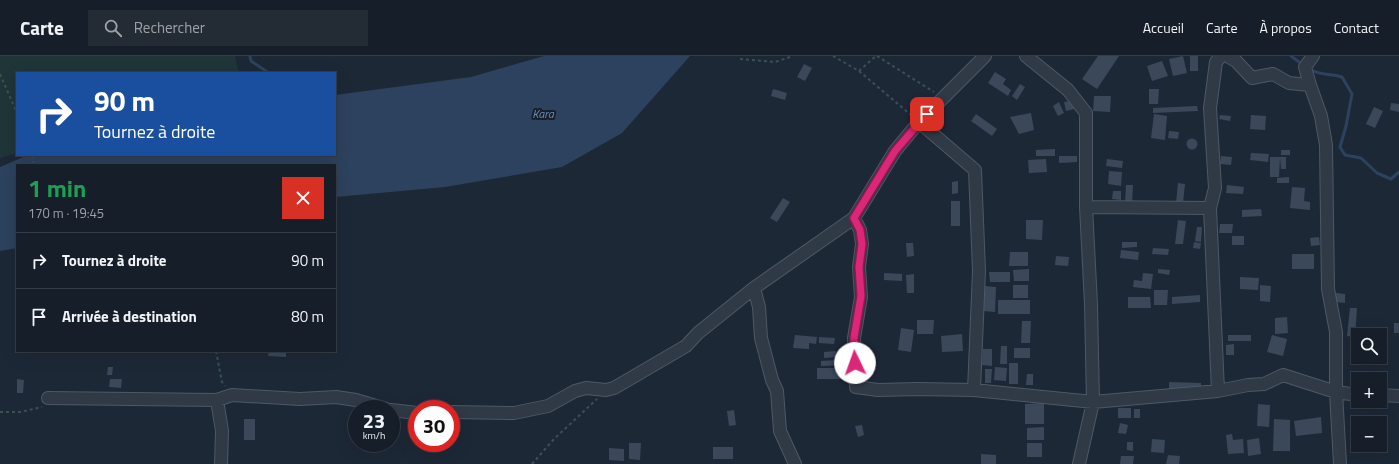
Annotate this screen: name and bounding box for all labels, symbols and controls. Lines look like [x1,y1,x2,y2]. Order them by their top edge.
search box [88,10,368,46]
text: Carte [20,13,64,42]
text: Rechercher [134,16,205,39]
icon: search [102,17,124,39]
text: Accueil [1143,17,1184,38]
text: Carte [1206,17,1238,38]
text: À propos [1260,17,1312,38]
text: Contact [1334,17,1379,38]
text: 90 m [94,79,155,122]
icon: right [28,88,80,140]
pin [910,97,944,131]
icon: arrive [916,103,938,125]
water label: Kara [532,104,555,123]
text: Tournez à droite [94,118,215,145]
text: 1 min [28,170,86,206]
button: close [282,177,324,219]
text: 170 m · 19:45 [28,203,104,223]
text: Tournez à droite [62,249,167,272]
text: 90 m [291,249,324,272]
icon: right [28,250,50,272]
text: Arrivée à destination [62,305,197,328]
text: 80 m [291,305,324,328]
icon: arrive [28,306,50,328]
map controls [1351,328,1387,452]
button: search [1351,328,1387,364]
position arrow [834,342,876,384]
button: + [1351,372,1387,408]
speed limit sign: 30 [408,400,460,452]
text: 23 [363,405,385,436]
button: − [1351,416,1387,452]
text: km/h [363,428,385,443]

